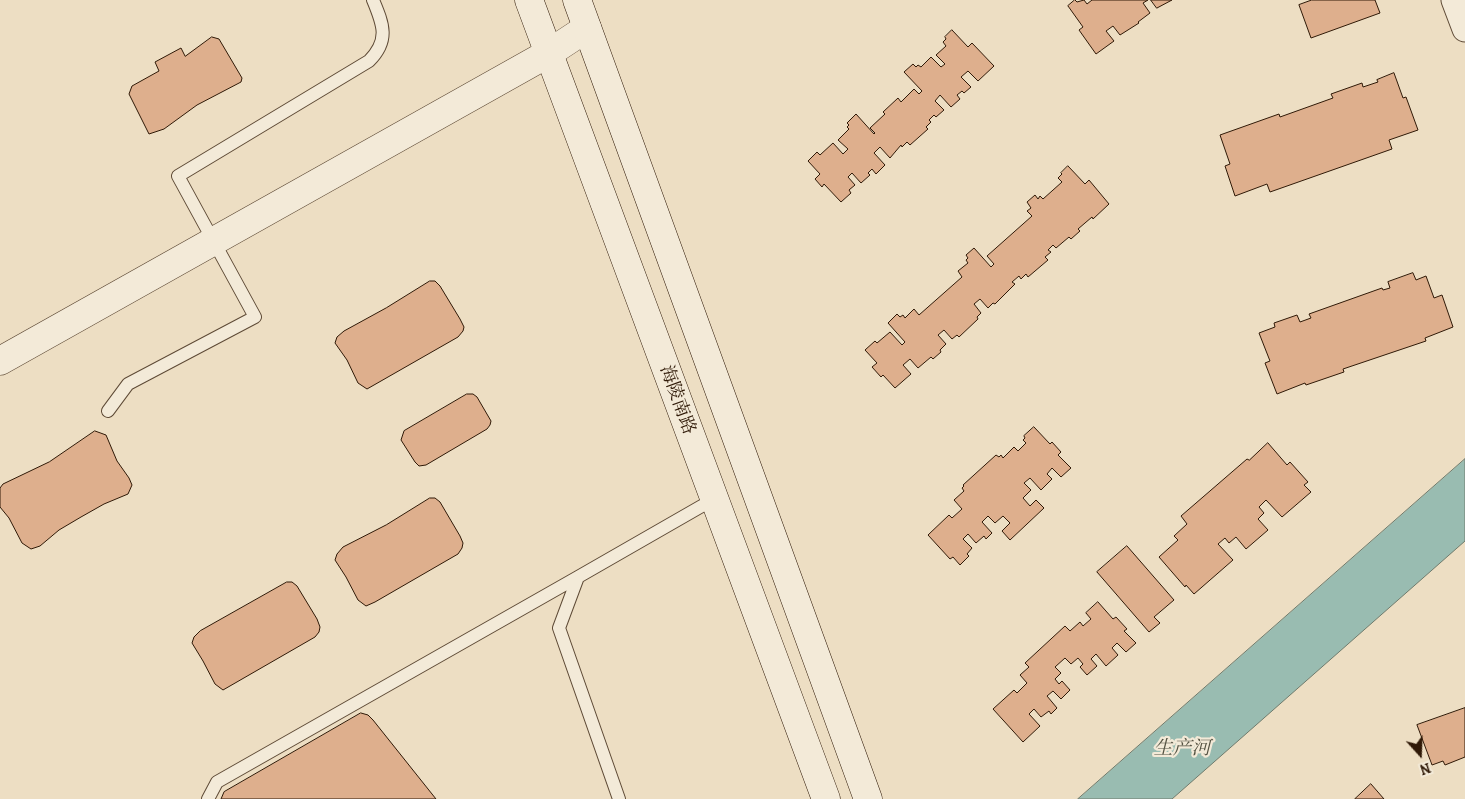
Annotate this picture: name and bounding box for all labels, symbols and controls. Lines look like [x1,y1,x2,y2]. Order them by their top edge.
street label: 海陵南路 [655,362,699,438]
north arrow [1395,729,1445,779]
water label: 生产河 [1154,738,1210,760]
text: N [1417,758,1433,779]

